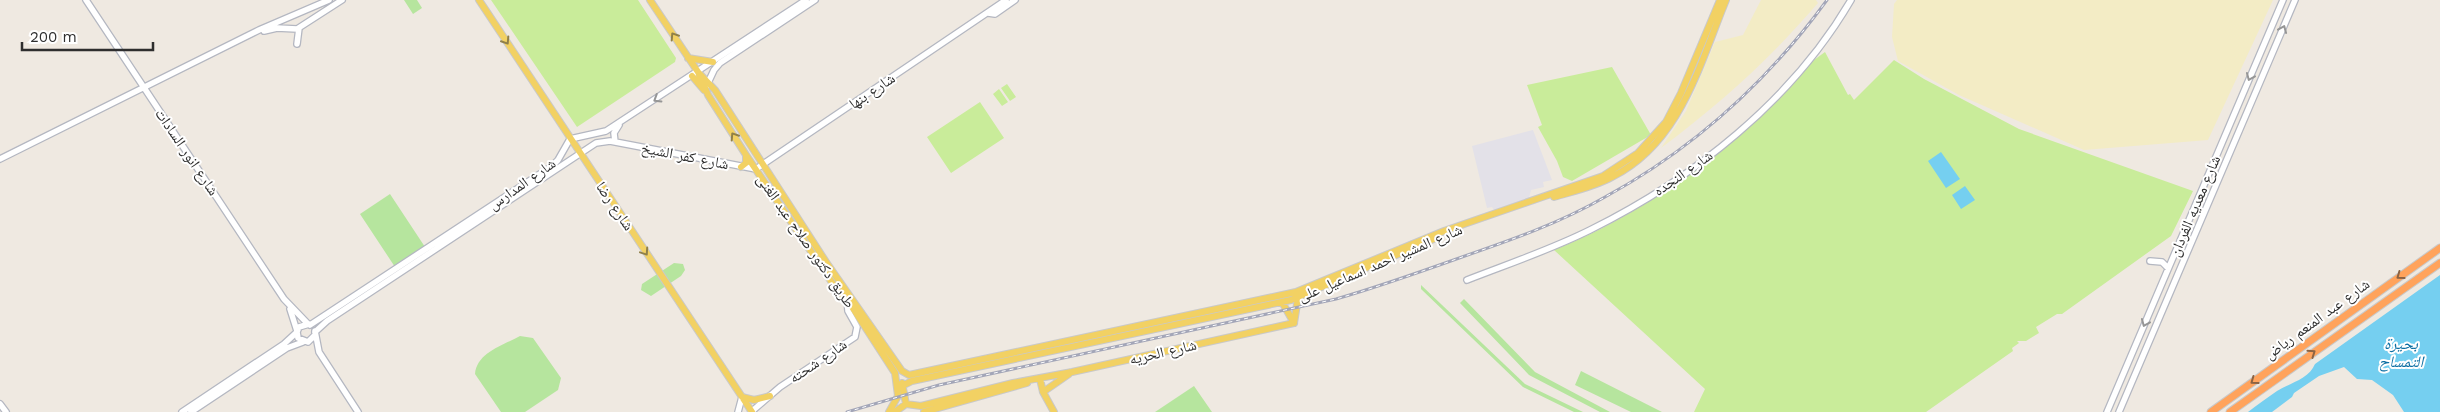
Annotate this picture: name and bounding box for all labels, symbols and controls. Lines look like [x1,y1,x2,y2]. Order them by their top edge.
scale bar [22,20,154,52]
one-way arrow [2276,25,2287,34]
text: 200 m [30,28,77,46]
one-way arrow [671,32,680,42]
one-way arrow [500,35,509,44]
street label: شارع بنها [846,69,899,114]
one-way arrow [2245,72,2256,81]
one-way arrow [653,92,662,102]
street label: شارع انور السادات [150,105,223,200]
one-way arrow [731,133,741,142]
street label: شارع كفر الشيخ [639,139,730,174]
street label: شارع النجده [1650,146,1717,201]
street label: شارع معديه الفردان [2166,153,2225,260]
street label: شارع المدارس [485,154,560,215]
street label: طريق دكتور صلاح عبد الغنى [752,171,859,312]
street label: شارع رضا [591,178,638,234]
street label: شارع المشير احمد اسماعيل على [1295,220,1465,307]
one-way arrow [639,246,648,256]
one-way arrow [2396,270,2406,279]
street label: شارع عبد المنعم رياض [2261,275,2374,364]
one-way arrow [2140,318,2151,327]
water label: بحيرة التمساح [2379,334,2425,372]
street label: شارع شحته [786,335,851,388]
street label: شارع الحريه [1128,336,1199,369]
one-way arrow [2306,351,2315,359]
one-way arrow [2250,375,2260,384]

